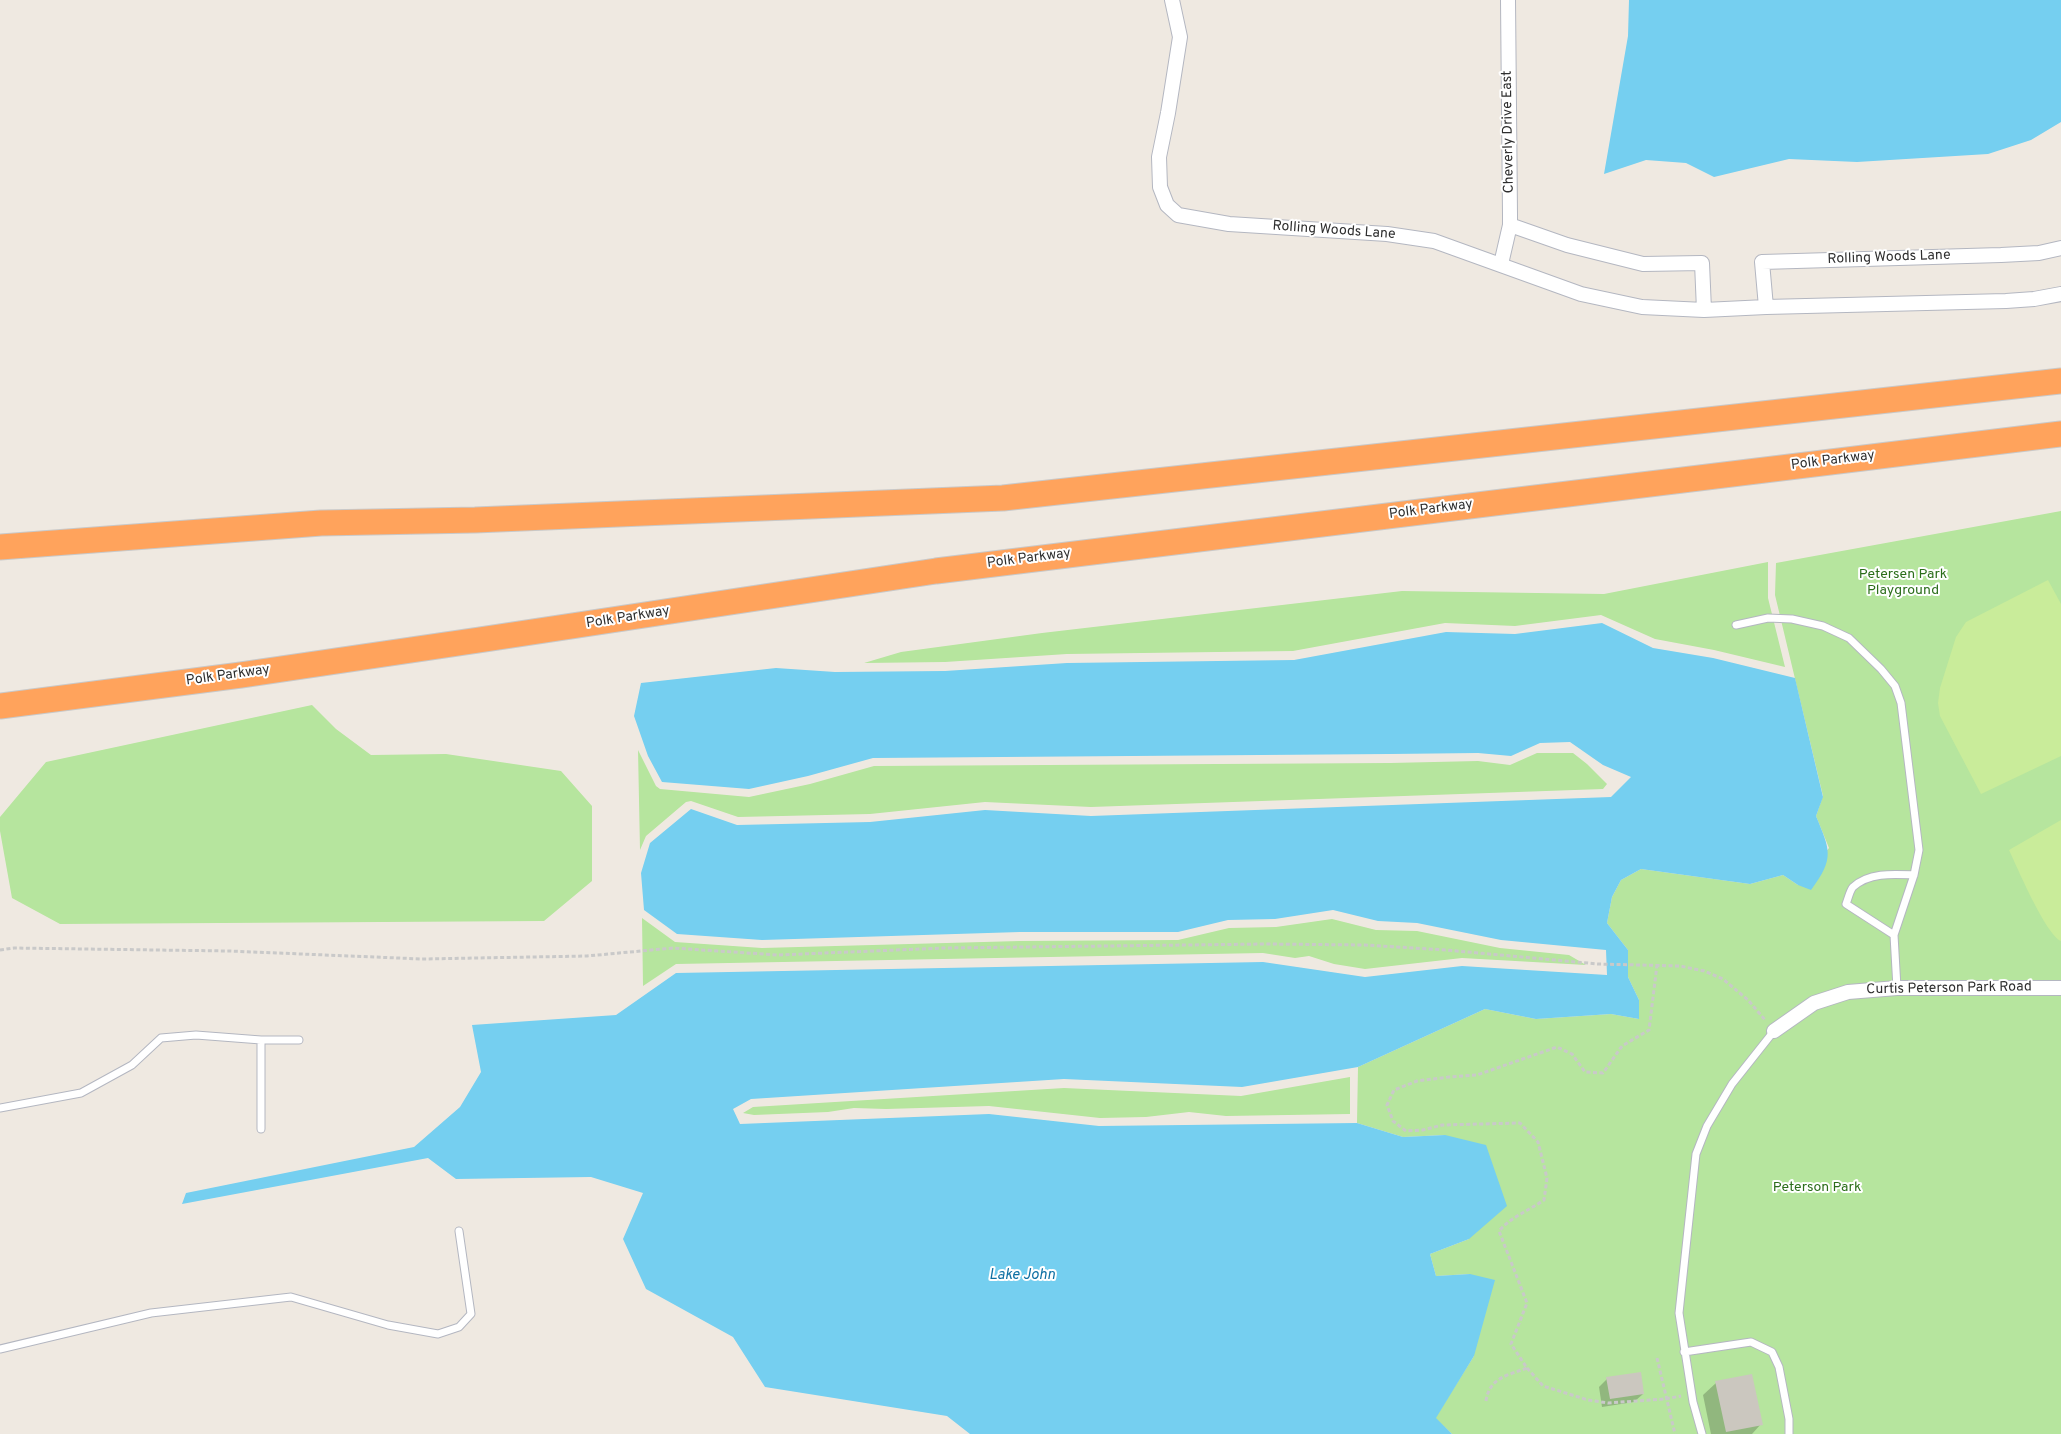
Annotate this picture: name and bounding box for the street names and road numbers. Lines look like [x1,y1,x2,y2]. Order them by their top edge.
street label: Cheverly Drive East [1500,70,1518,194]
street label: Rolling Woods Lane [1272,218,1396,244]
street label: Rolling Woods Lane [1827,247,1951,269]
street label: Polk Parkway [1790,448,1876,474]
street label: Polk Parkway [1388,497,1474,523]
street label: Polk Parkway [986,546,1072,572]
street label: Polk Parkway [585,603,671,633]
street label: Polk Parkway [185,662,271,690]
street label: Curtis Peterson Park Road [1866,979,2032,999]

